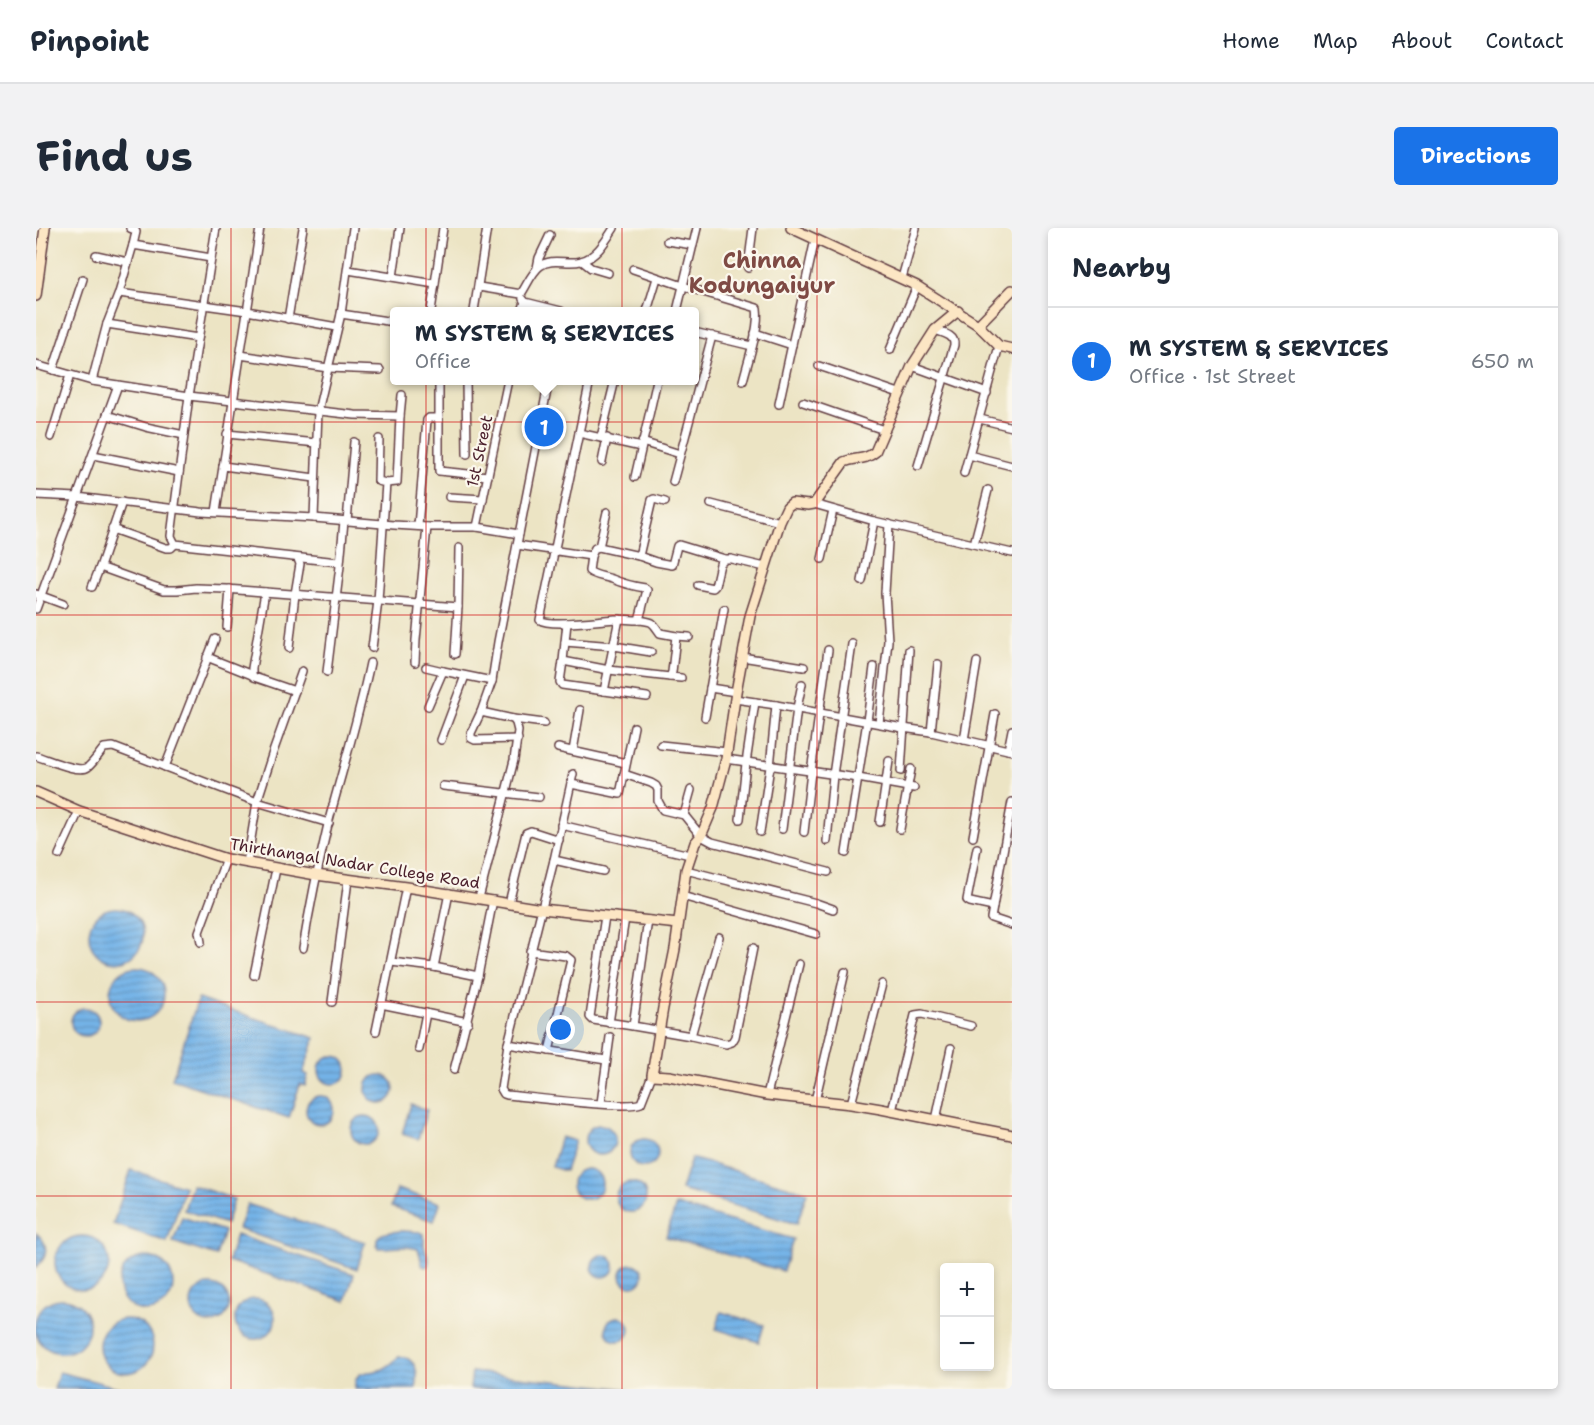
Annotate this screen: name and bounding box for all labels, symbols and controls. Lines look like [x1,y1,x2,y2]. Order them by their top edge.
text: Pinpoint [30,22,149,60]
text: Home [1222,27,1280,55]
text: Map [1313,27,1358,55]
text: About [1391,27,1452,55]
text: Contact [1485,27,1564,55]
button: Directions [1394,127,1558,185]
text: Find us [36,128,193,184]
district label: Chinna Kodungaiyur [689,246,835,300]
text: Nearby [1072,250,1171,285]
popup [390,307,699,385]
text: M SYSTEM & SERVICES [415,319,674,348]
text: M SYSTEM & SERVICES [1129,334,1389,363]
text: Office [415,348,471,374]
text: 1 [1087,348,1096,374]
text: 650 m [1471,348,1534,374]
text: Office · 1st Street [1129,363,1296,389]
pin: 1 [524,404,564,450]
street label: 1st Street [462,413,497,489]
street label: Thirthangal Nadar College Road [228,833,481,894]
your location [546,1015,575,1044]
map controls [940,1263,994,1371]
button: + [940,1263,994,1317]
button: − [940,1317,994,1371]

